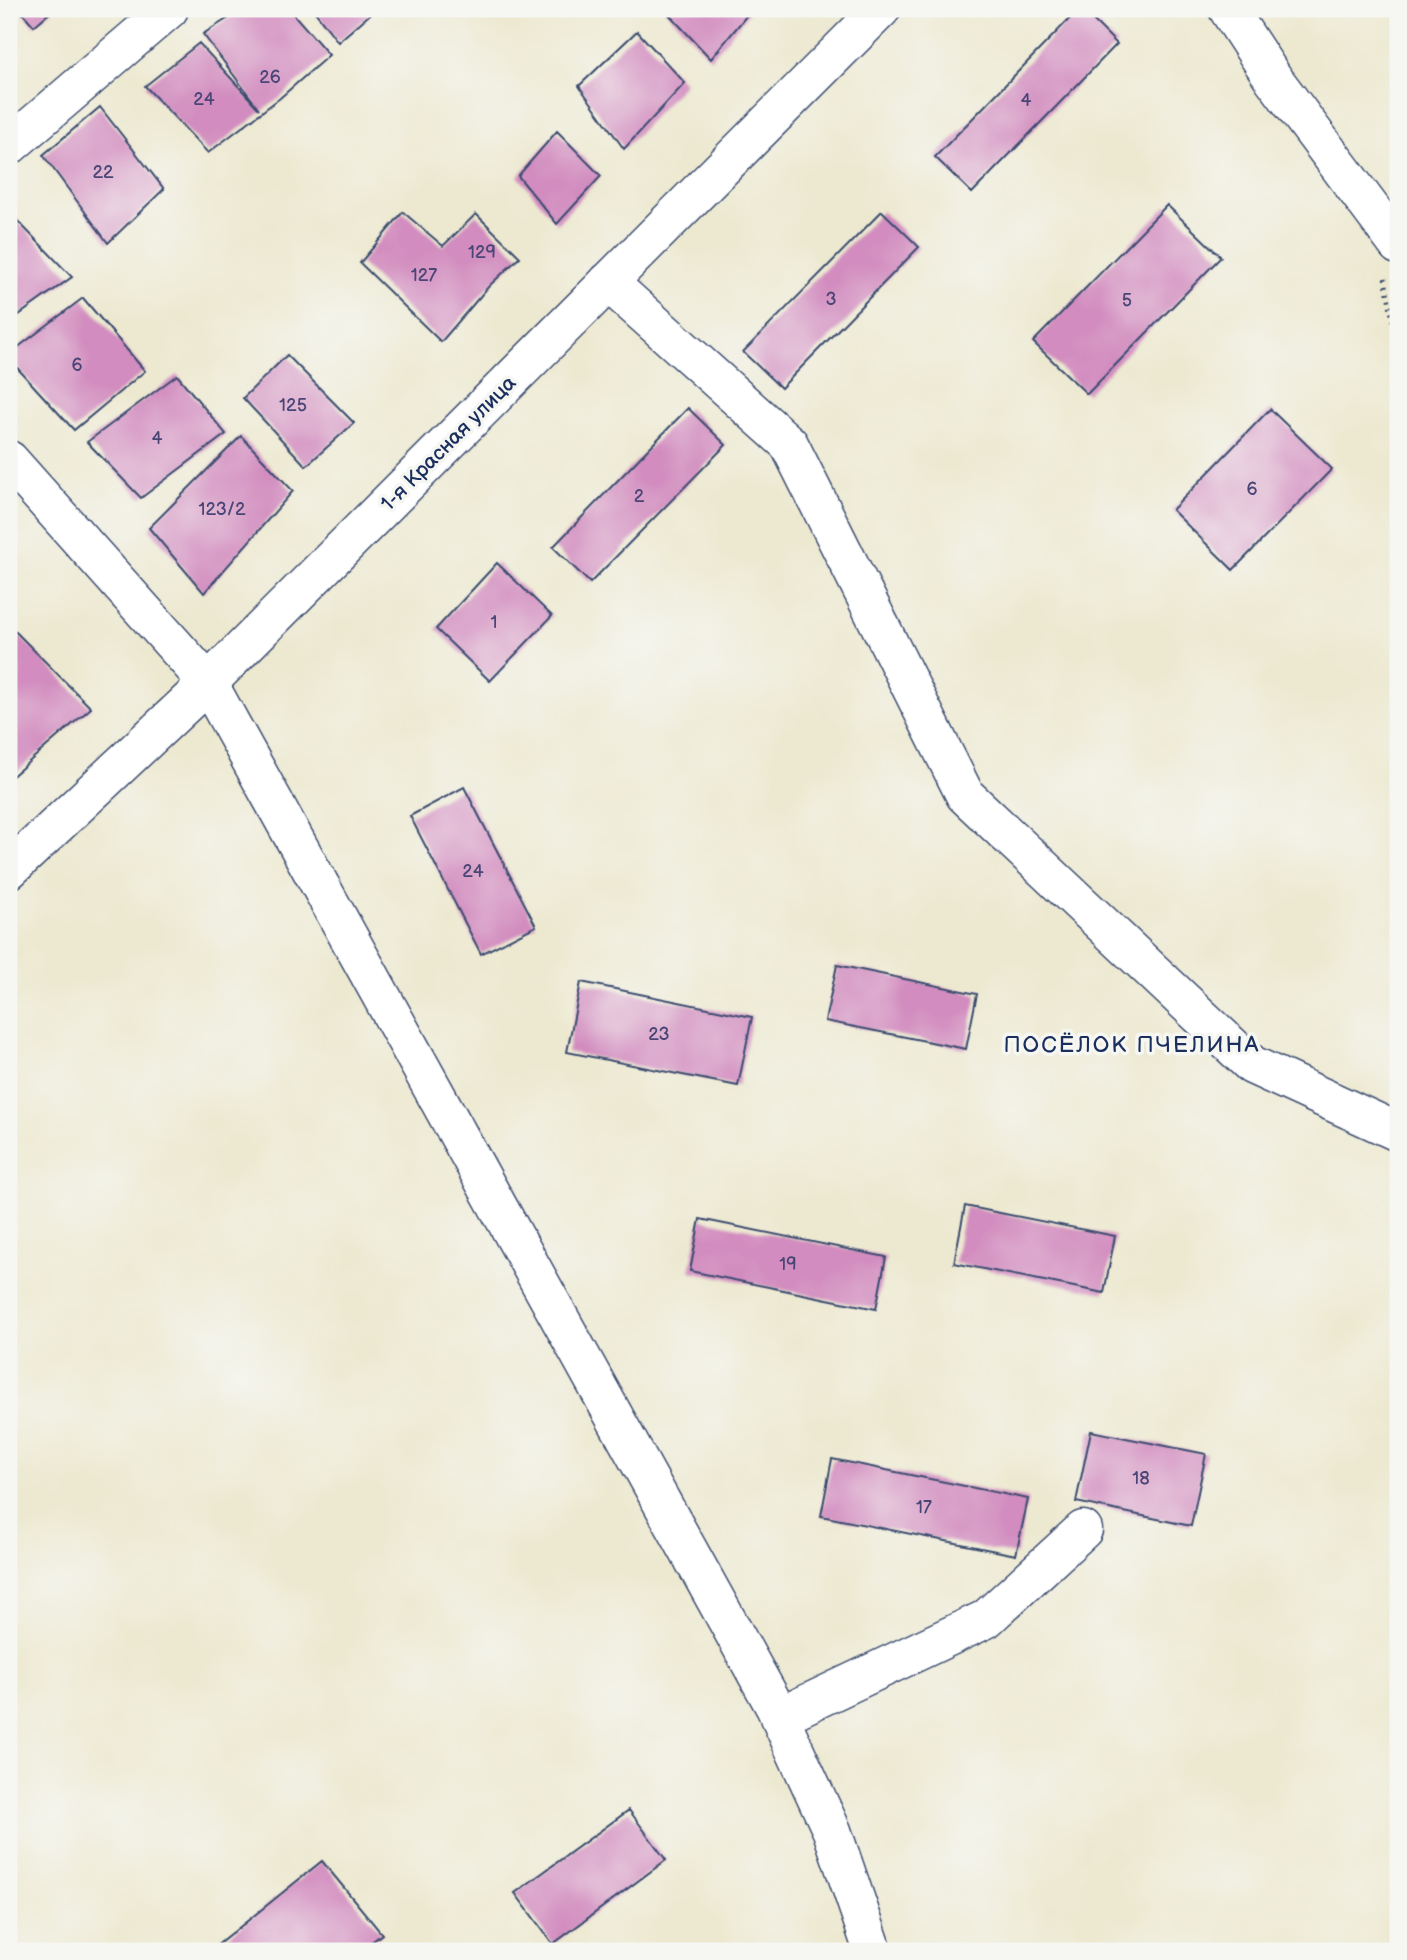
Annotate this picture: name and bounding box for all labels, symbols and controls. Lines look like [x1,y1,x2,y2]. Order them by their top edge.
house number: 26 [259,67,281,88]
house number: 24 [193,89,215,110]
house number: 4 [1021,90,1032,111]
house number: 22 [92,162,114,183]
house number: 129 [468,242,496,263]
house number: 127 [411,265,437,286]
house number: 3 [825,289,837,310]
house number: 5 [1122,290,1132,311]
house number: 6 [72,355,83,376]
street label: 1-я Красная улица [376,370,522,516]
house number: 125 [279,395,307,416]
house number: 4 [152,428,163,449]
house number: 6 [1247,479,1258,500]
house number: 2 [634,486,645,507]
house number: 123/2 [198,499,246,520]
house number: 1 [491,612,497,633]
house number: 24 [462,861,484,882]
house number: 23 [648,1024,670,1045]
district label: ПОСЁЛОК ПЧЕЛИНА [1003,1031,1261,1059]
house number: 19 [779,1254,797,1275]
house number: 18 [1132,1468,1150,1489]
house number: 17 [916,1497,932,1518]

